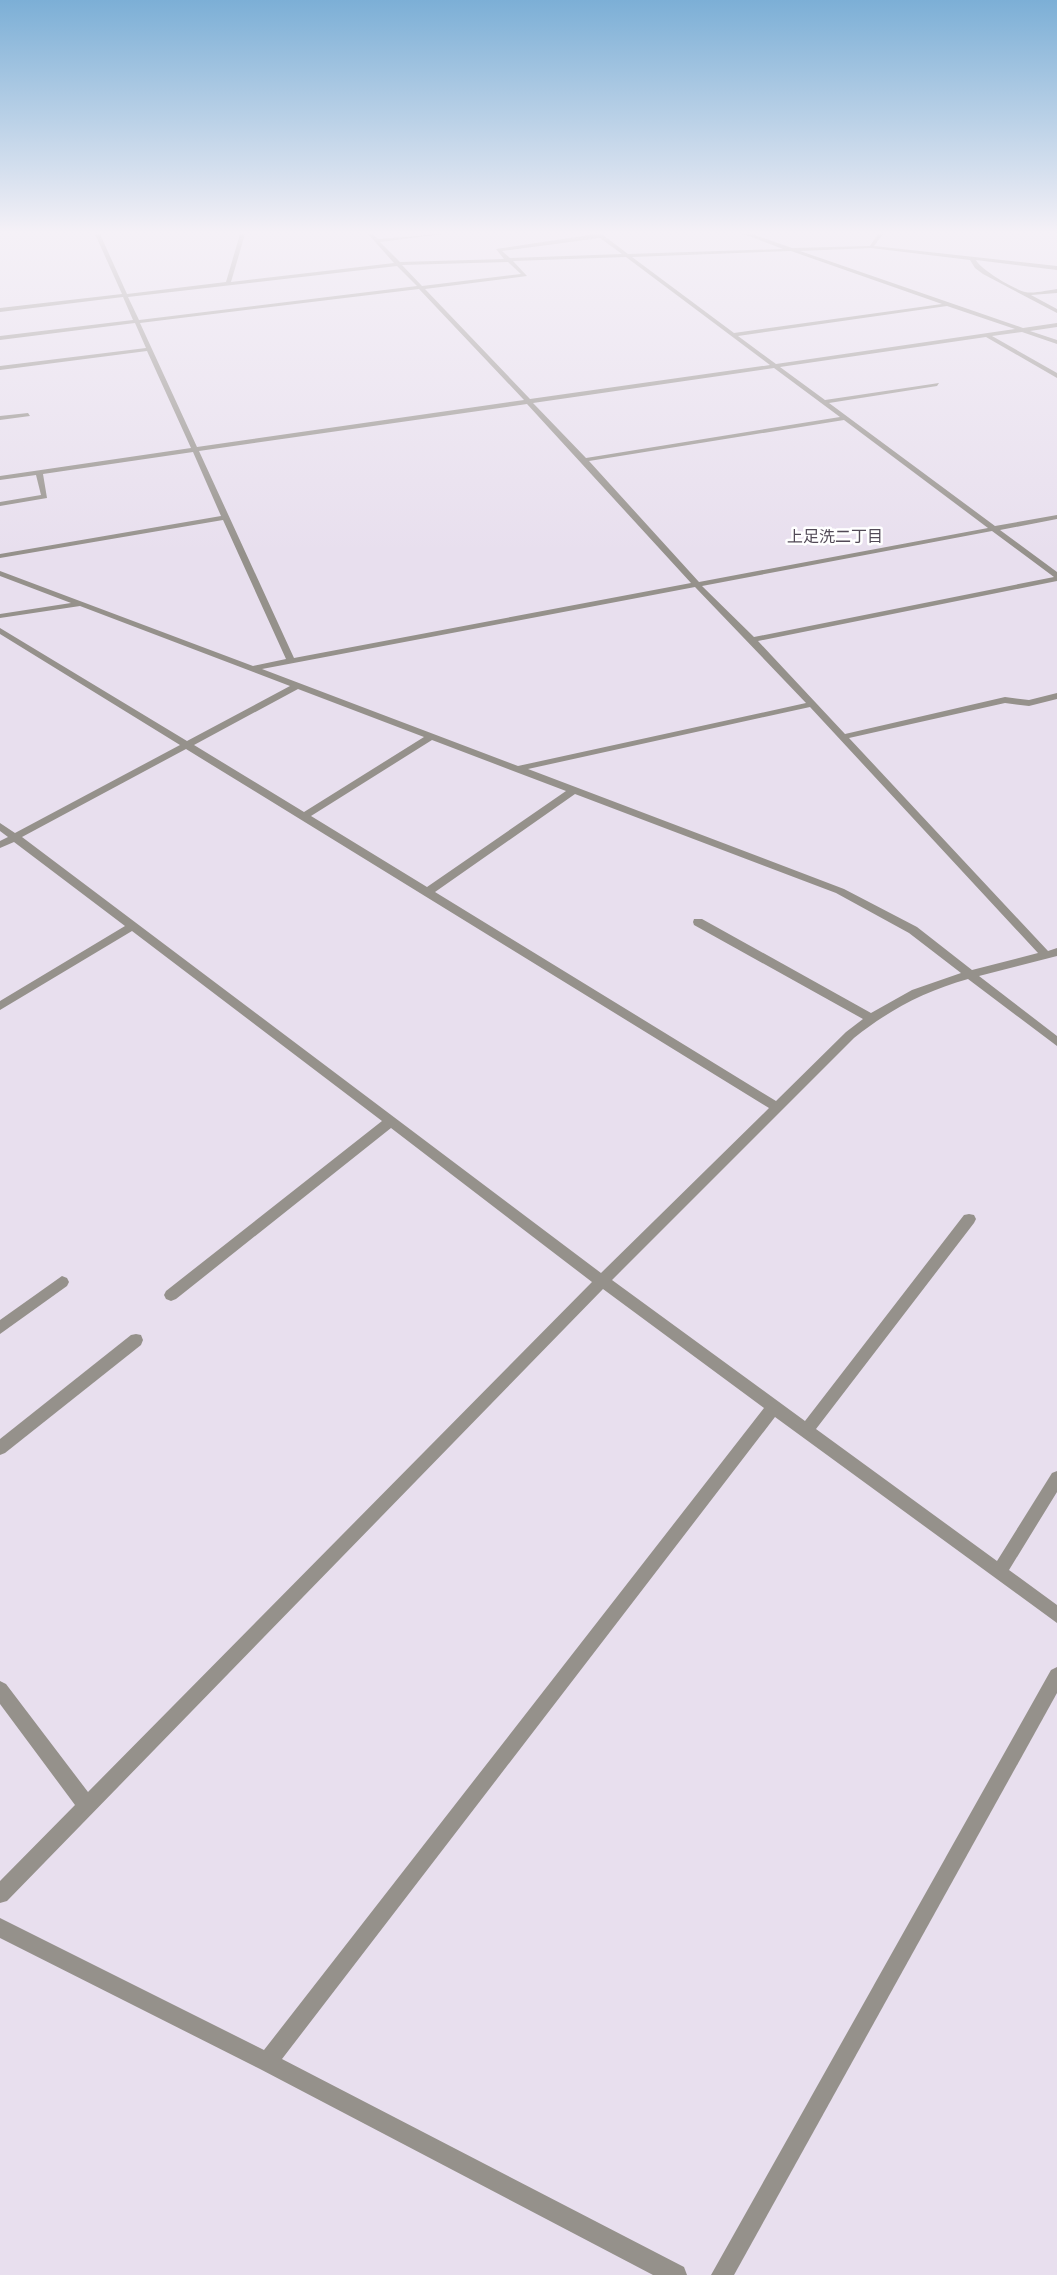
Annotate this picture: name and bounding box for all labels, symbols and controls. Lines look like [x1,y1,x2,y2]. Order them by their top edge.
district label: 上足洗二丁目 [787,528,883,547]

